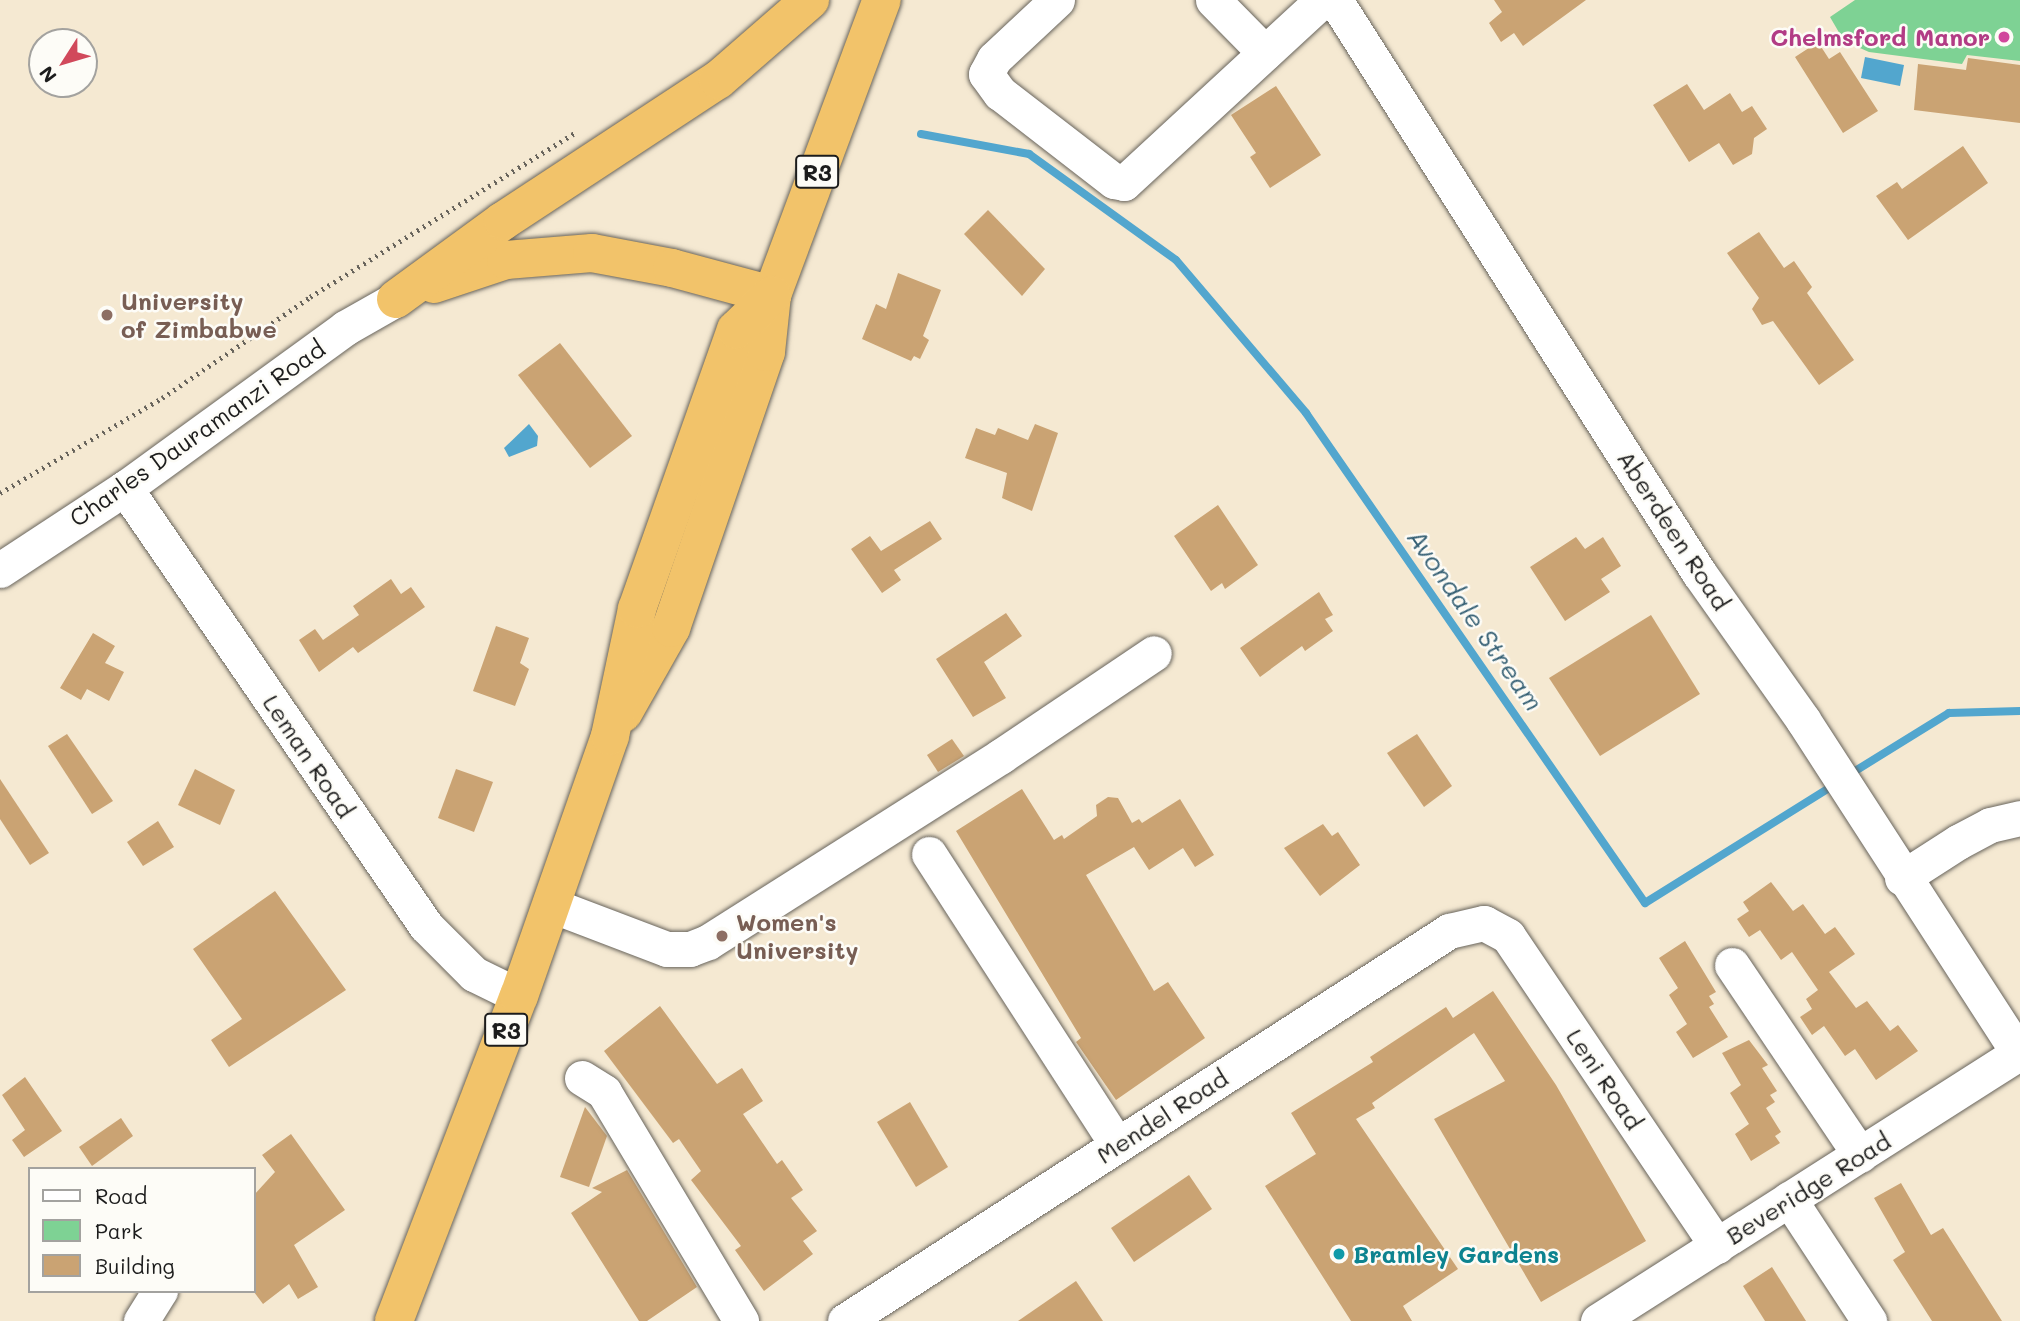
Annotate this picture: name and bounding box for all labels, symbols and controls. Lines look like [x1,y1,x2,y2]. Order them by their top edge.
place label: Chelmsford Manor [1770,23,1990,51]
north arrow [28,28,98,98]
marker: Chelmsford Manor [1996,29,2012,45]
text: N [33,61,62,88]
road number: R3 [794,153,840,192]
place label: University of Zimbabwe [121,287,277,343]
marker: University of Zimbabwe [99,307,115,323]
street label: Charles Dauramanzi Road [64,334,330,532]
street label: Aberdeen Road [1612,445,1736,615]
water label: Avondale Stream [1401,523,1549,717]
street label: Leman Road [257,689,361,823]
place label: Women's University [736,908,858,964]
marker: Women's University [714,928,730,944]
road number: R3 [483,1010,529,1050]
street label: Leni Road [1561,1023,1649,1135]
street label: Mendel Road [1091,1063,1233,1169]
street label: Beveridge Road [1721,1126,1895,1250]
legend [28,1167,256,1293]
text: Road [95,1182,147,1209]
text: Park [95,1217,143,1244]
place label: Bramley Gardens [1353,1240,1559,1268]
marker: Bramley Gardens [1331,1246,1347,1262]
text: Building [95,1252,175,1279]

